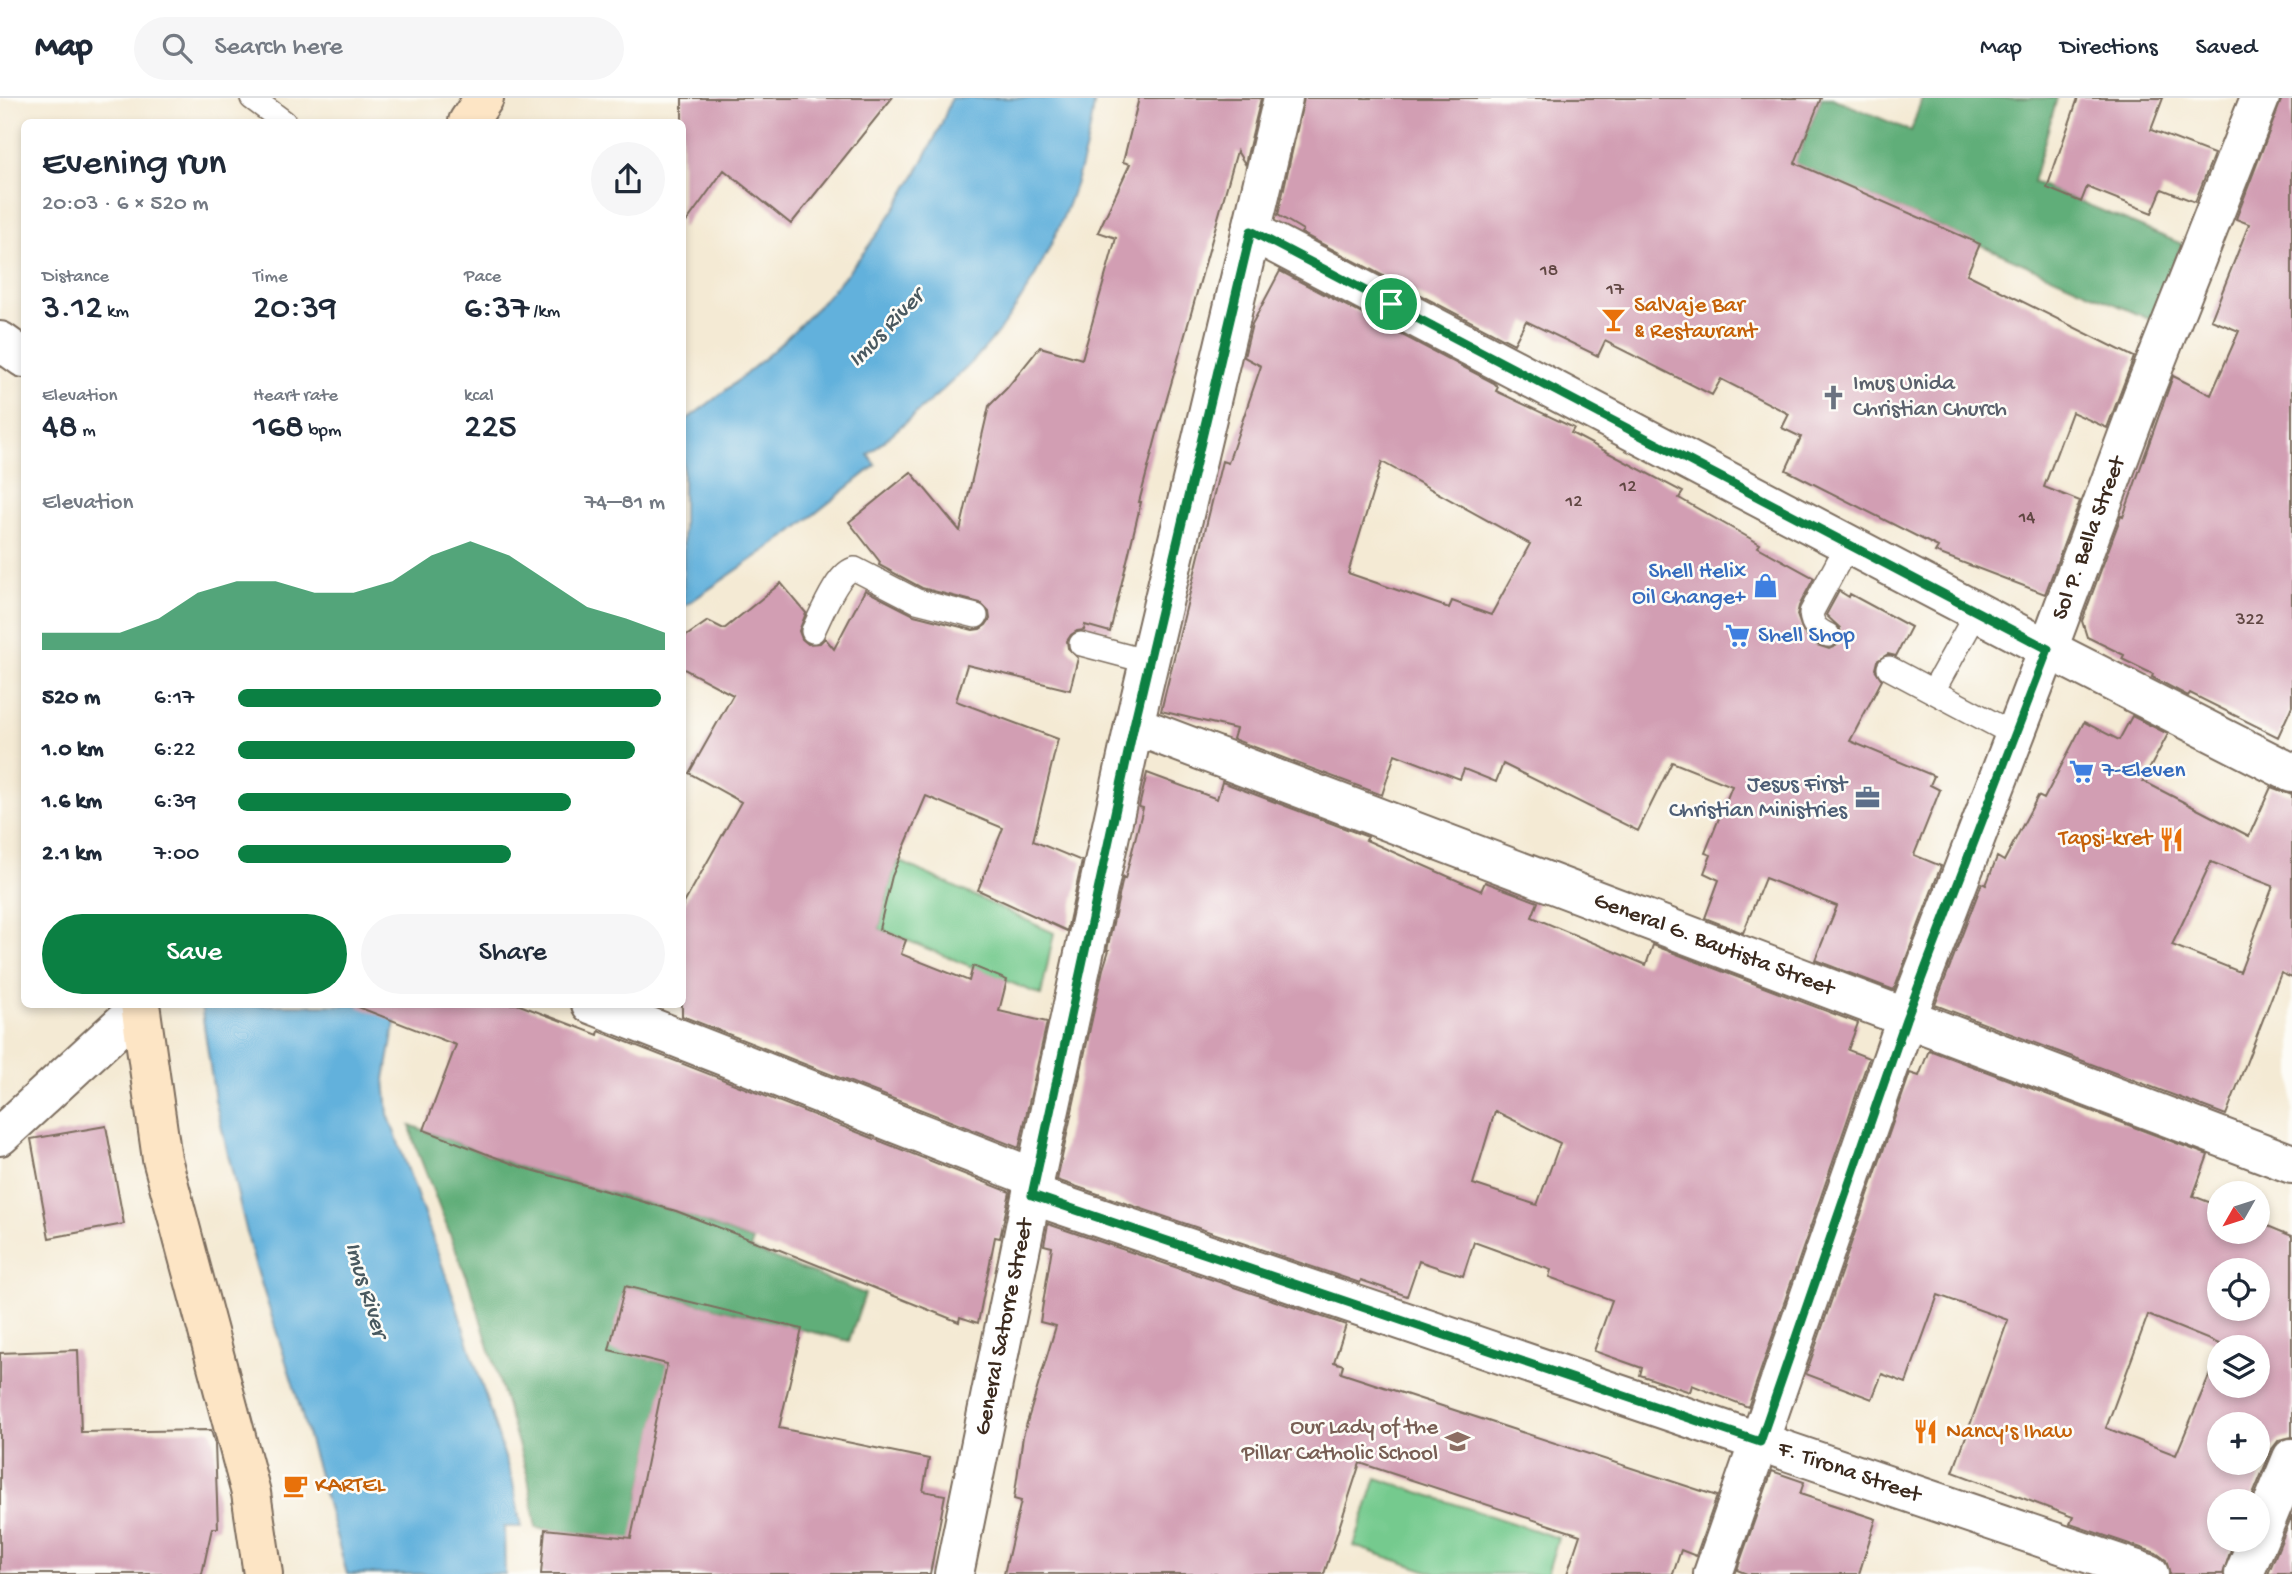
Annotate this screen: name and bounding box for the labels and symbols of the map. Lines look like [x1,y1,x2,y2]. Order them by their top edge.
house number: 18 [1539,260,1558,283]
pin [1361,274,1421,334]
house number: 17 [1605,279,1625,302]
water label: Imus River [843,281,935,374]
place label: SalVaje Bar & Restaurant [1634,293,1758,346]
bar icon: SalVaje Bar & Restaurant [1600,305,1628,333]
place label: Imus Unida Christian Church [1853,371,2007,424]
church icon: Imus Unida Christian Church [1819,383,1847,411]
street label: Sol P. Bella Street [2047,452,2132,624]
house number: 12 [1619,476,1637,499]
house number: 12 [1565,491,1583,514]
house number: 14 [2018,507,2035,530]
place label: Shell Helix Oil Change+ [1632,559,1746,612]
shop icon: Shell Helix Oil Change+ [1752,571,1780,599]
house number: 322 [2235,609,2264,632]
supermarket icon: Shell Shop [1724,622,1752,650]
place label: Shell Shop [1758,623,1855,650]
supermarket icon: 7-Eleven [2068,757,2096,785]
place label: 7-Eleven [2101,758,2185,785]
place label: Jesus First Christian Ministries [1669,772,1849,825]
office icon: Jesus First Christian Ministries [1853,784,1881,812]
restaurant icon: Tapsi-kret [2158,825,2186,853]
place label: Tapsi-kret [2057,826,2154,853]
street label: General G. Bautista Street [1590,887,1839,1003]
north arrow [2207,1181,2270,1244]
street label: General Satorre Street [969,1215,1040,1438]
water label: Imus River [337,1239,394,1345]
place label: Our Lady of the Pillar Catholic School [1241,1415,1439,1468]
restaurant icon: Nancy's Ihaw [1912,1418,1940,1446]
place label: Nancy's Ihaw [1946,1419,2072,1446]
school or university icon: Our Lady of the Pillar Catholic School [1444,1427,1472,1455]
street label: F. Tirona Street [1773,1435,1926,1510]
cafe icon: KARTEL [281,1472,309,1500]
place label: KARTEL [315,1473,386,1500]

